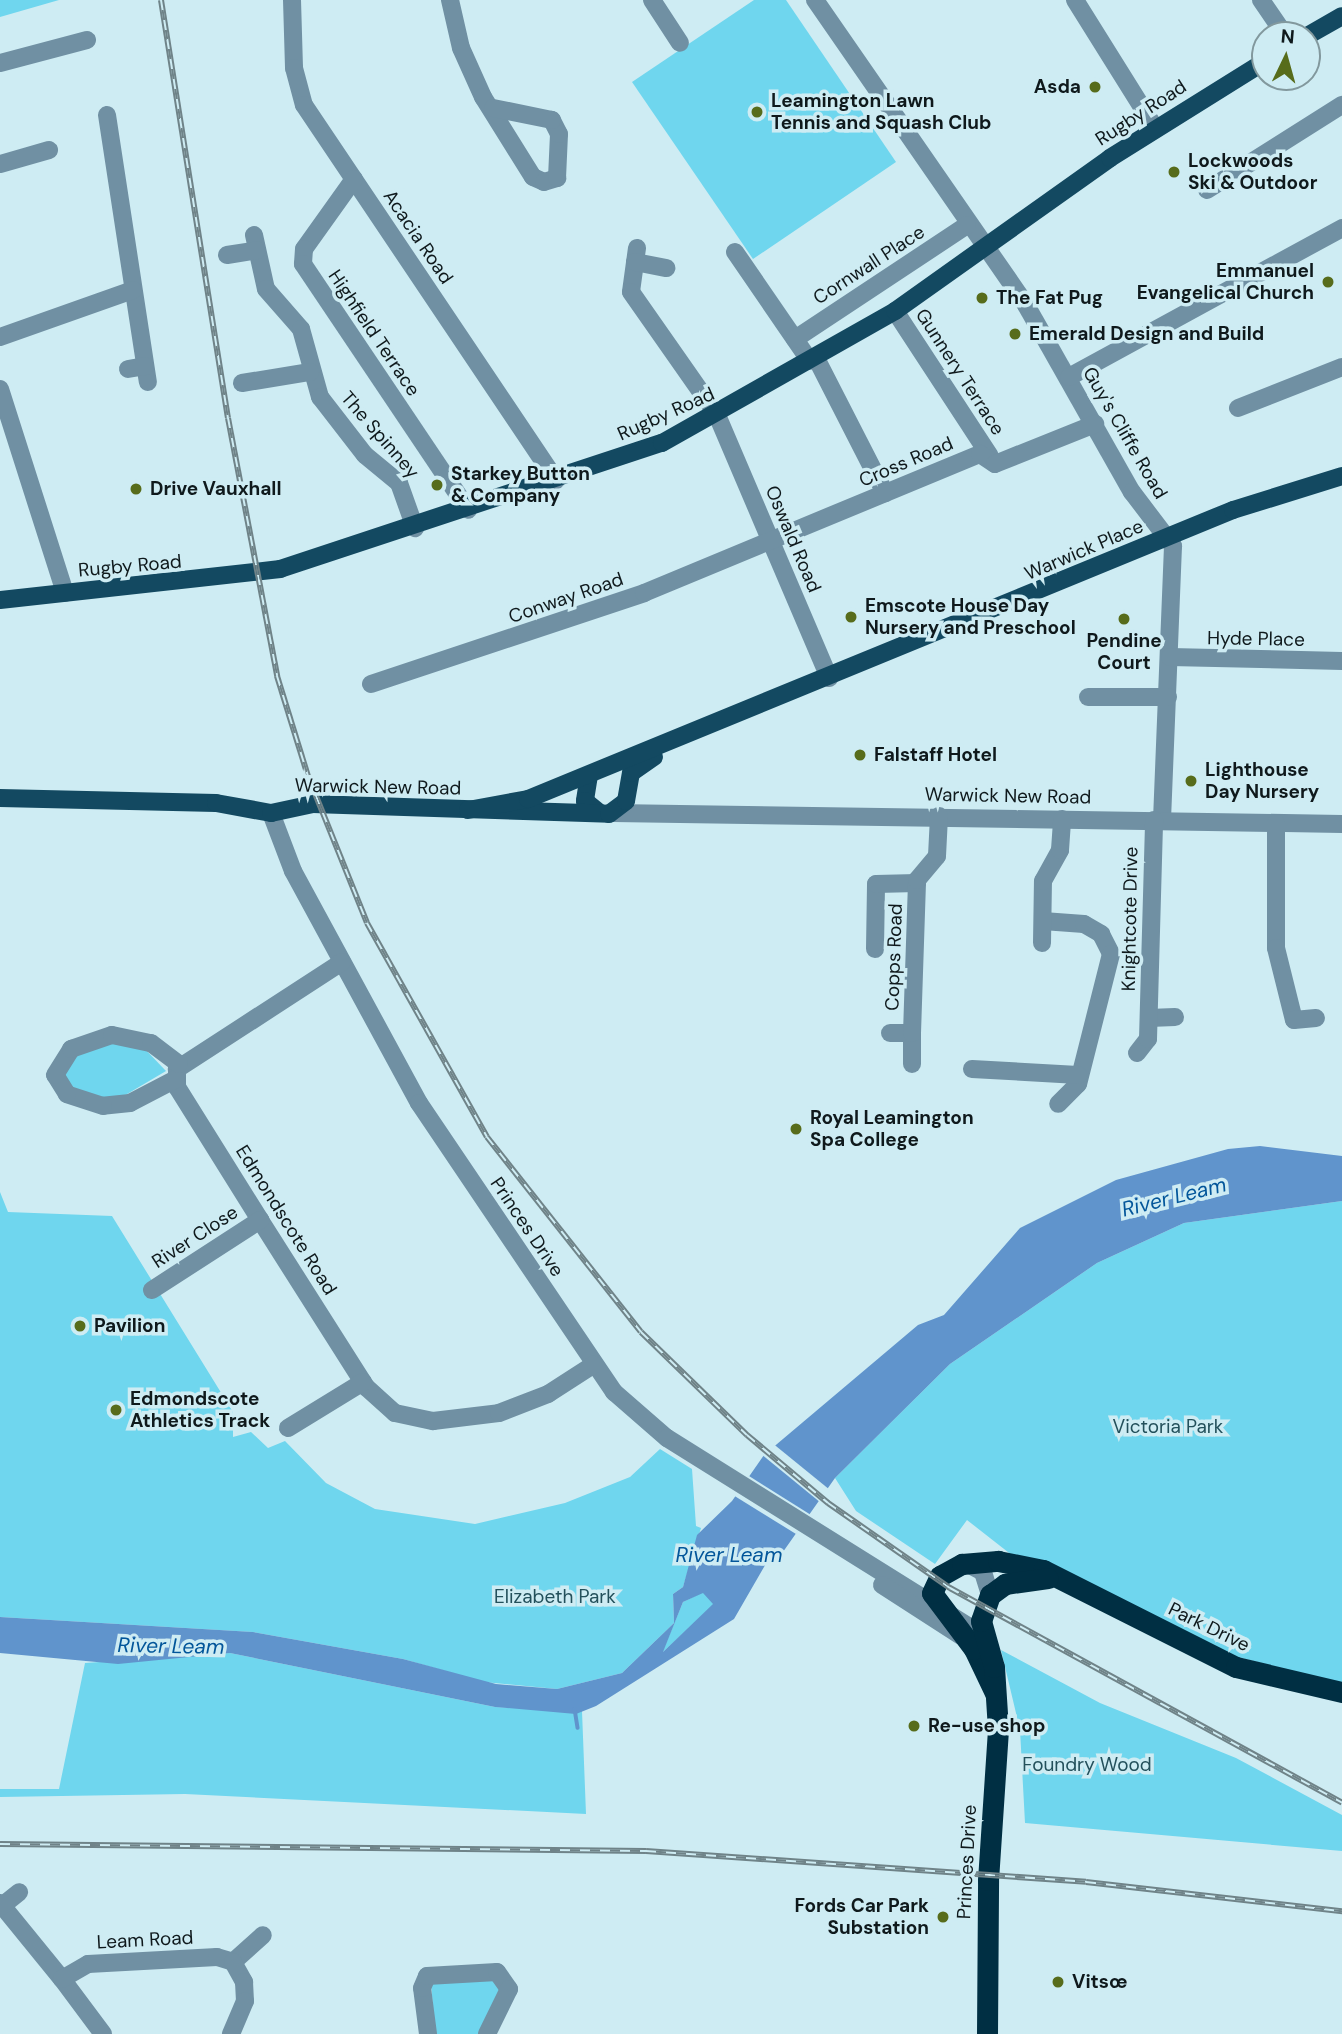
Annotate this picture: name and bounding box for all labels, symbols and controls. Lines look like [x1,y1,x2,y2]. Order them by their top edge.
north arrow [1251,21,1321,91]
text: N [1280,24,1296,50]
street label: Rugby Road [1091,75,1191,151]
place label: Asda [1034,76,1081,98]
marker: Asda [1087,79,1103,95]
place label: Leamington Lawn Tennis and Squash Club [771,90,991,134]
marker: Leamington Lawn Tennis and Squash Club [749,104,765,120]
place label: Lockwoods Ski & Outdoor [1188,150,1317,194]
marker: Lockwoods Ski & Outdoor [1166,164,1182,180]
street label: Acacia Road [378,186,458,288]
street label: Cornwall Place [809,221,929,309]
place label: Emmanuel Evangelical Church [1137,260,1314,304]
street label: Highfield Terrace [323,265,425,401]
marker: Emmanuel Evangelical Church [1320,274,1336,290]
place label: The Fat Pug [996,287,1103,309]
marker: The Fat Pug [974,290,990,306]
street label: Gunnery Terrace [911,304,1009,440]
place label: Emerald Design and Build [1029,323,1264,345]
marker: Emerald Design and Build [1007,326,1023,342]
street label: Guy's Cliffe Road [1078,363,1172,503]
street label: Rugby Road [614,382,718,446]
street label: The Spinney [336,387,424,483]
street label: Cross Road [856,432,956,492]
place label: Starkey Button & Company [451,463,590,507]
marker: Starkey Button & Company [429,477,445,493]
place label: Drive Vauxhall [150,478,282,500]
marker: Drive Vauxhall [128,481,144,497]
street label: Oswald Road [760,482,826,596]
street label: Warwick Place [1021,515,1147,585]
street label: Rugby Road [77,550,183,582]
street label: Conway Road [506,568,626,628]
place label: Emscote House Day Nursery and Preschool [865,595,1076,639]
marker: Emscote House Day Nursery and Preschool [843,609,859,625]
marker: Pendine Court [1116,611,1132,627]
street label: Hyde Place [1207,627,1305,651]
place label: Pendine Court [1086,630,1162,674]
place label: Falstaff Hotel [874,744,997,766]
marker: Falstaff Hotel [852,747,868,763]
place label: Lighthouse Day Nursery [1205,759,1319,803]
marker: Lighthouse Day Nursery [1183,773,1199,789]
street label: Warwick New Road [294,774,462,800]
street label: Warwick New Road [924,783,1092,809]
street label: Knightcote Drive [1117,846,1143,992]
street label: Copps Road [881,903,907,1011]
place label: Royal Leamington Spa College [810,1107,974,1151]
marker: Royal Leamington Spa College [788,1121,804,1137]
street label: Edmondscote Road [231,1141,341,1299]
water label: River Leam [1119,1172,1229,1222]
street label: Princes Drive [485,1173,569,1281]
street label: River Close [148,1201,242,1273]
place label: Pavilion [94,1315,165,1337]
marker: Pavilion [72,1318,88,1334]
place label: Edmondscote Athletics Track [130,1388,270,1432]
marker: Edmondscote Athletics Track [108,1402,124,1418]
park label: Victoria Park [1113,1416,1223,1438]
water label: River Leam [675,1542,783,1568]
park label: Elizabeth Park [494,1586,616,1608]
street label: Park Drive [1165,1598,1253,1656]
water label: River Leam [117,1632,225,1660]
place label: Re-use shop [928,1715,1045,1737]
marker: Re-use shop [906,1718,922,1734]
park label: Foundry Wood [1022,1754,1152,1776]
street label: Princes Drive [953,1804,981,1920]
place label: Fords Car Park Substation [794,1895,929,1939]
marker: Fords Car Park Substation [935,1909,951,1925]
street label: Leam Road [96,1926,194,1954]
place label: Vitsœ [1072,1971,1127,1993]
marker: Vitsœ [1050,1974,1066,1990]

